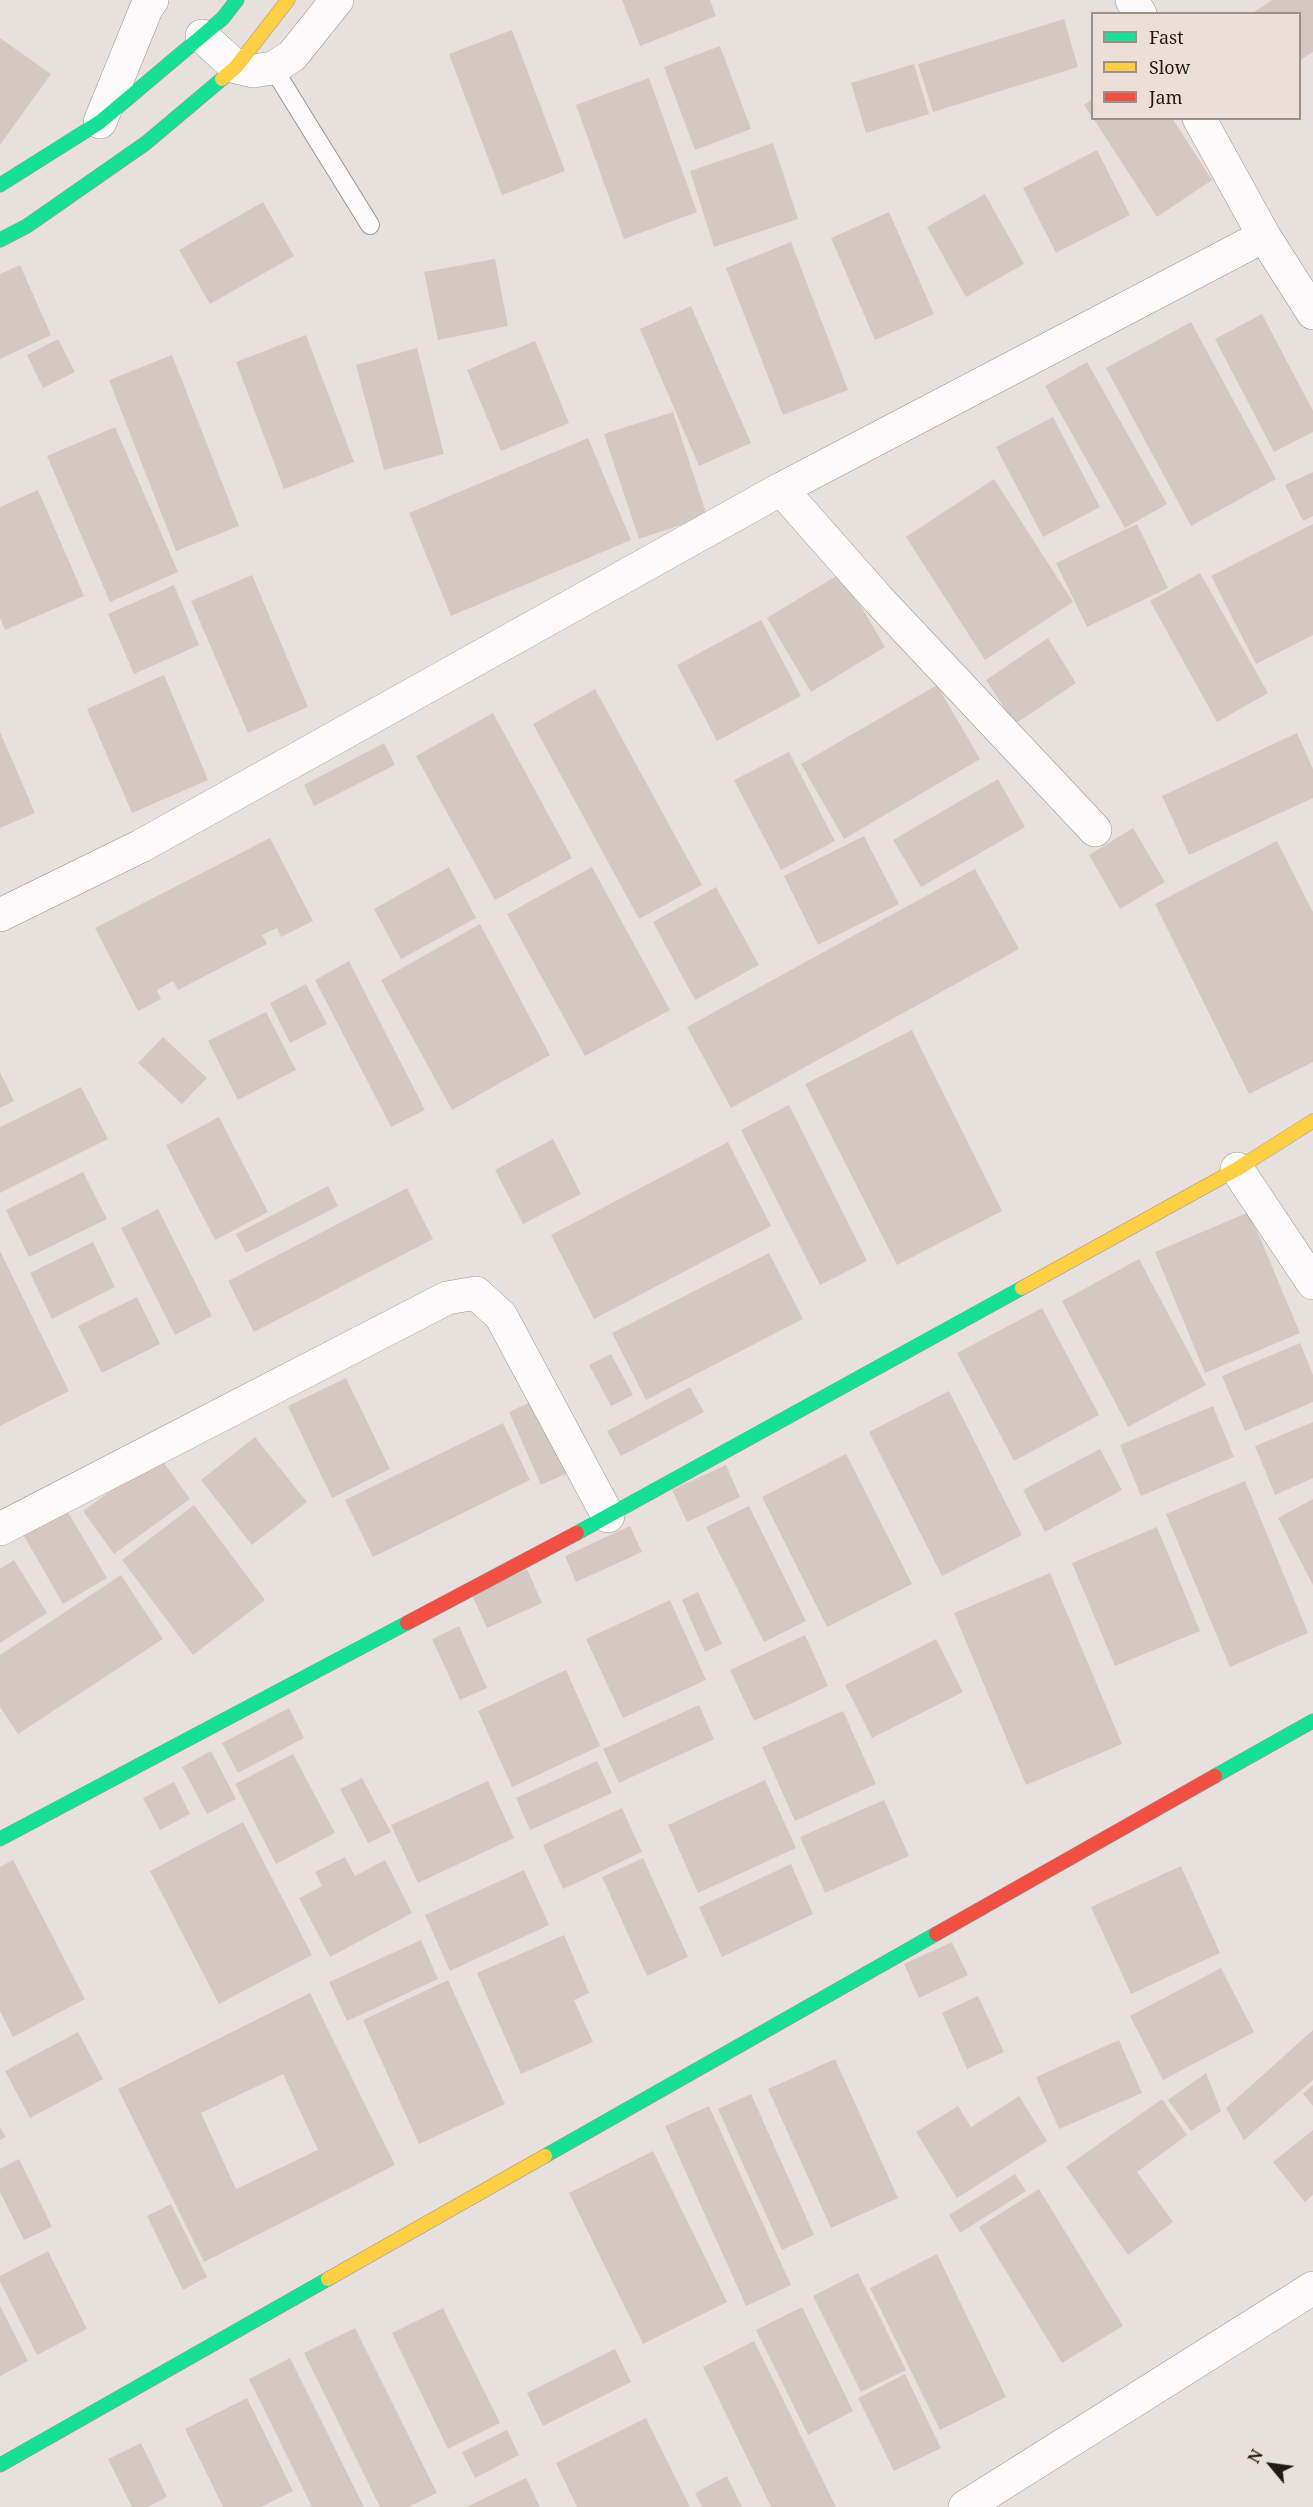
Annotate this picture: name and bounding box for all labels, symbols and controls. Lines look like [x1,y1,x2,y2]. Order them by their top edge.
legend [1091,12,1301,120]
text: Fast [1149,25,1184,49]
text: Slow [1149,55,1190,79]
text: Jam [1149,85,1183,109]
north arrow [1241,2435,1301,2495]
text: N [1243,2445,1268,2467]

